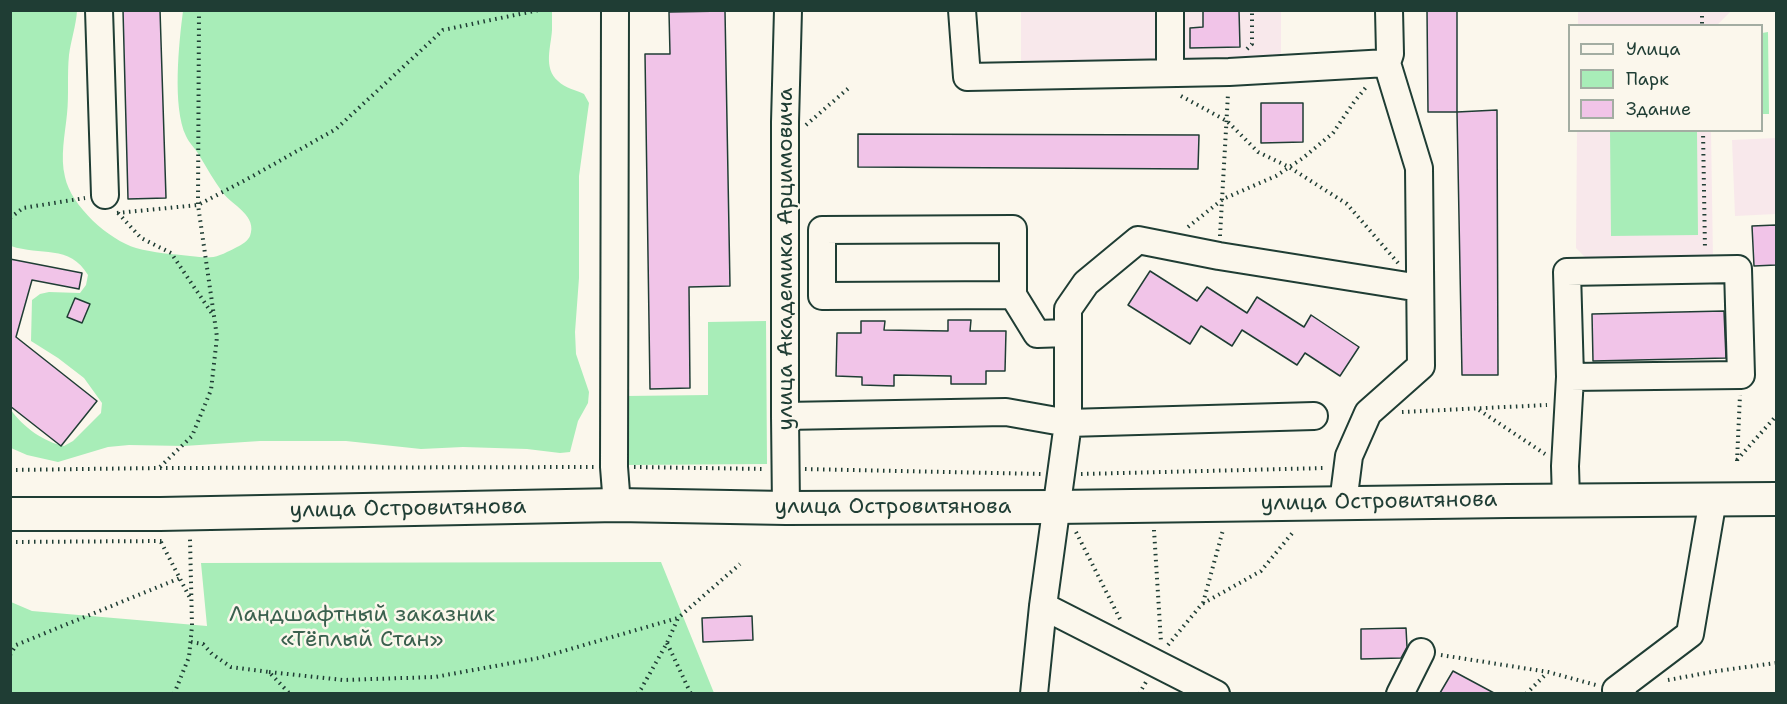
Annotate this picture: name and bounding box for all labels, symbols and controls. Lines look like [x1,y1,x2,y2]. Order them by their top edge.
legend [1568,24,1763,132]
text: Улица [1626,37,1680,61]
text: Парк [1626,67,1669,91]
street label: улица Академика Арцимовича [773,88,799,430]
text: Здание [1626,97,1691,121]
street label: улица Островитянова [1260,487,1498,517]
street label: улица Островитянова [289,494,527,524]
street label: улица Островитянова [775,494,1011,520]
park label: Ландшафтный заказник «Тёплый Стан» [229,602,495,654]

